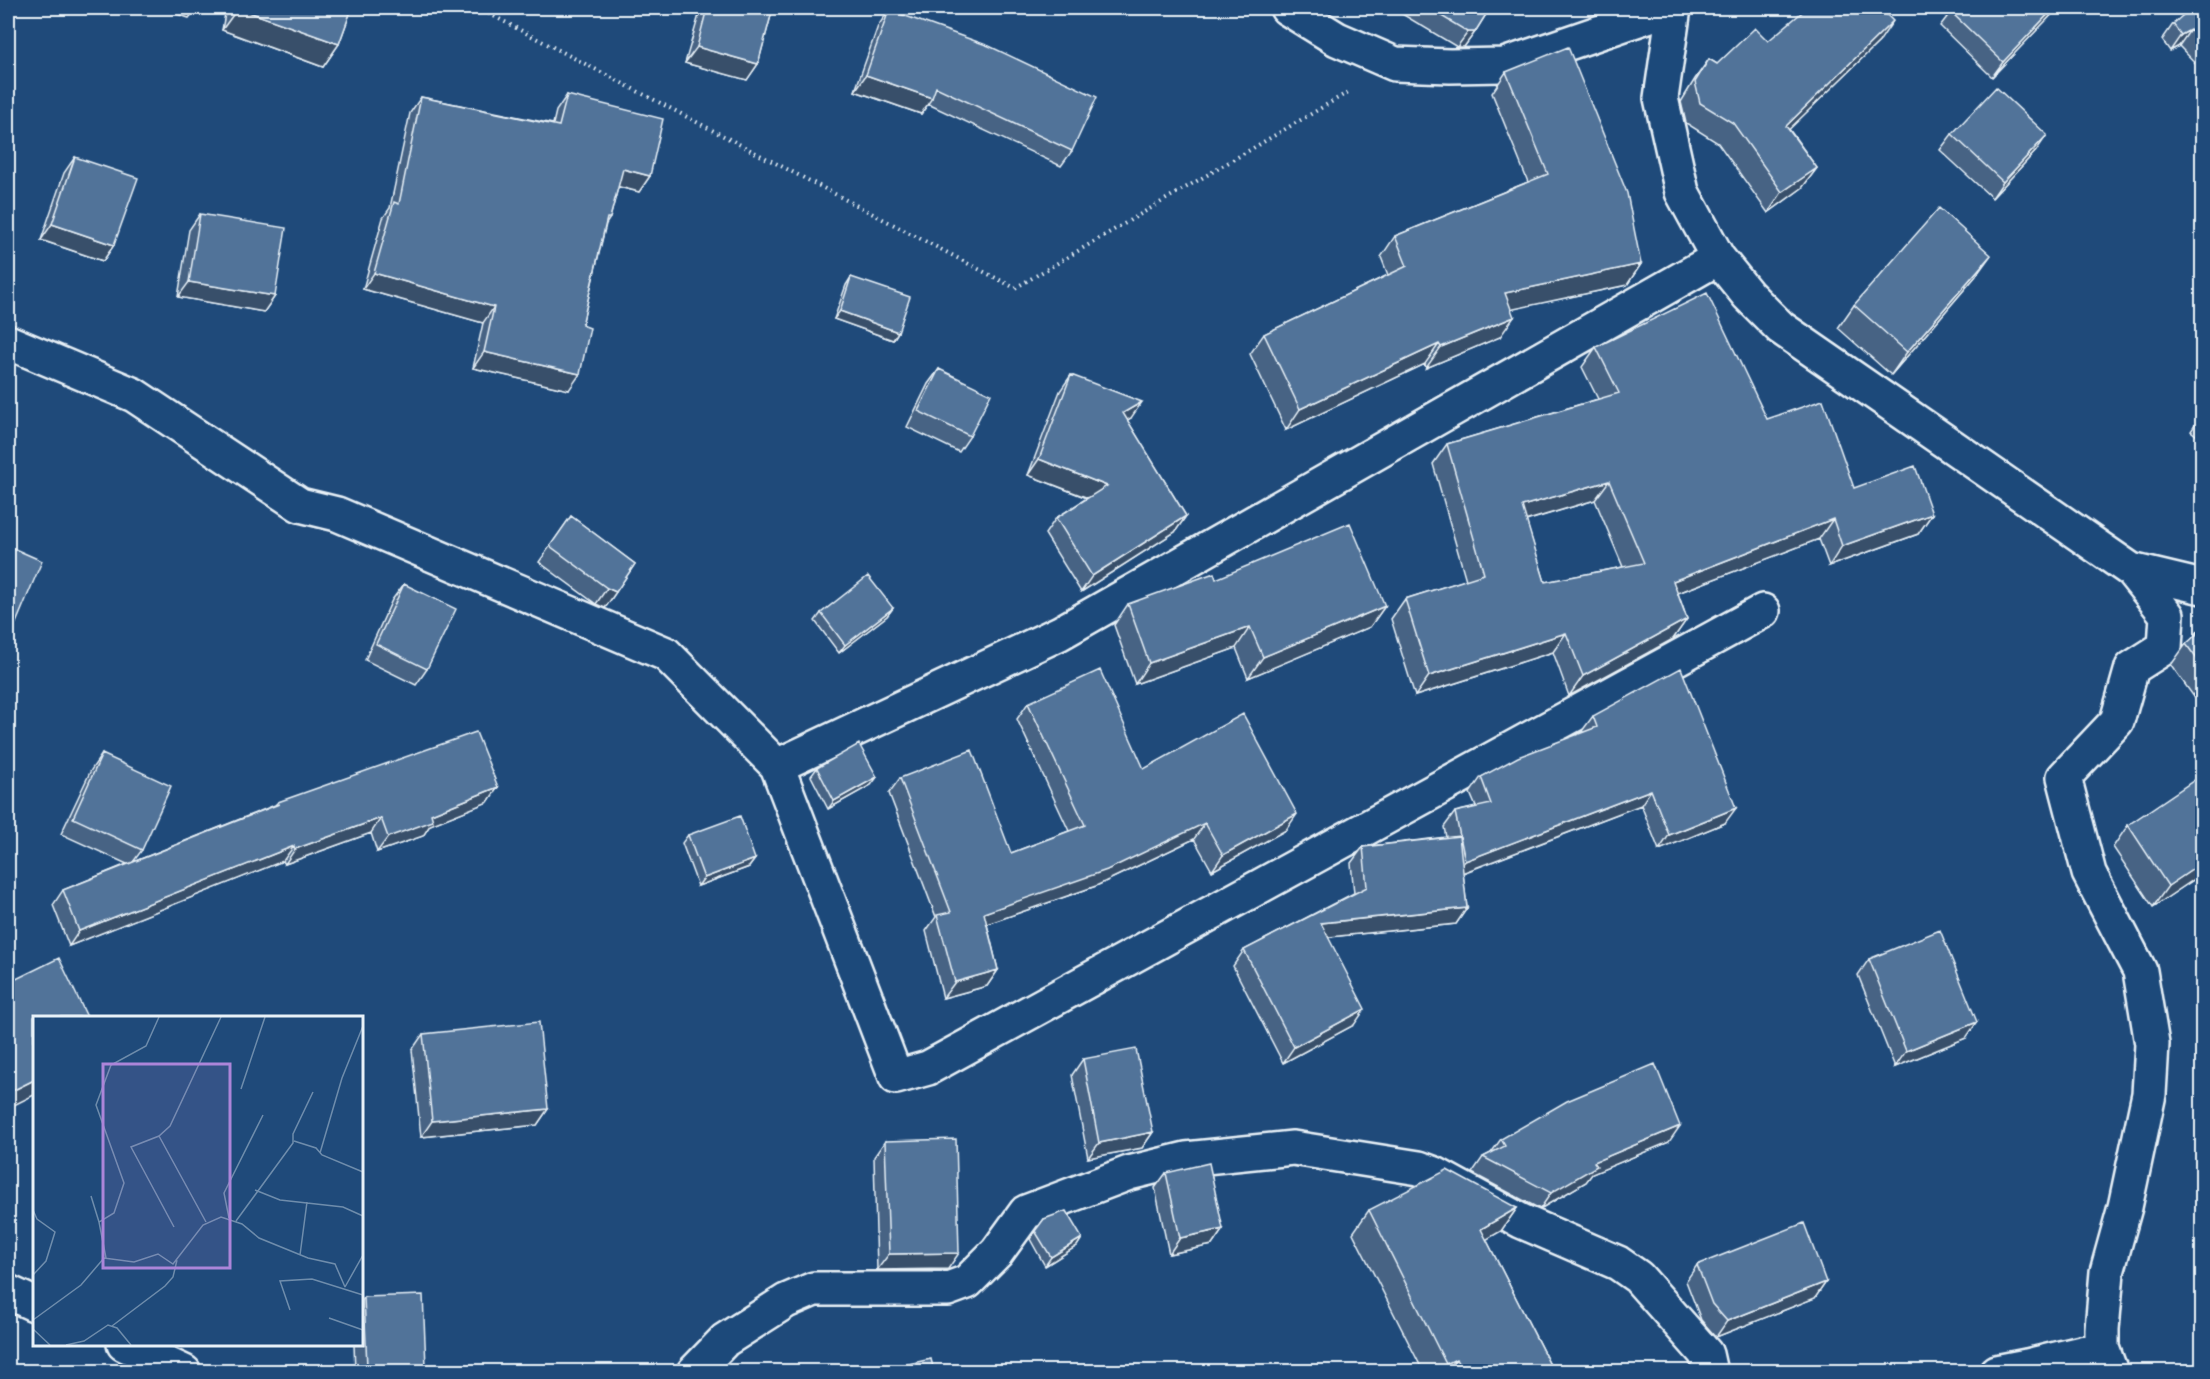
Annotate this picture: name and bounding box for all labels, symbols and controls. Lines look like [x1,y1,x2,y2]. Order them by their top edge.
inset map [33,1016,363,1346]

